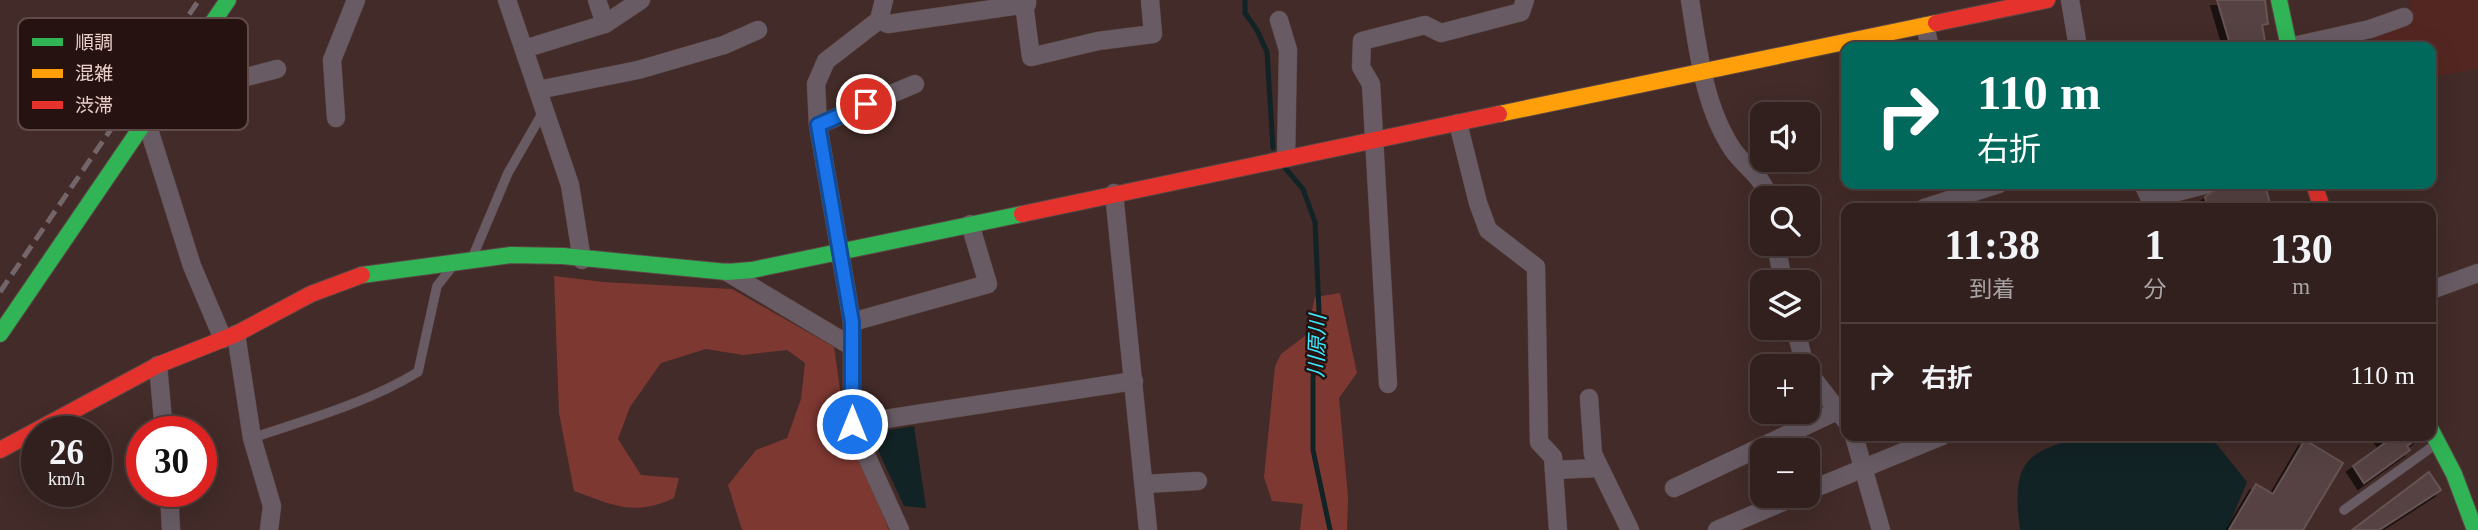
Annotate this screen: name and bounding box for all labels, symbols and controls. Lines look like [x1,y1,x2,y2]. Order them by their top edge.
legend [18,18,248,130]
text: 順調 [75,32,113,53]
text: 混雑 [75,63,113,84]
text: 110 m [1977,65,2101,120]
icon: right [1862,70,1953,161]
pin [836,74,896,134]
icon: arrive [847,85,885,123]
text: 渋滞 [75,95,113,116]
map controls [1750,102,1820,508]
button: sound [1750,102,1820,172]
text: 右折 [1977,131,2041,167]
button: search [1750,186,1820,256]
text: 11:38 [1944,222,2040,268]
text: 1 [2144,222,2165,268]
text: 130 [2270,226,2333,272]
button: layers [1750,270,1820,340]
text: m [2292,274,2310,299]
text: 到着 [1969,277,2015,302]
text: 分 [2143,277,2166,302]
water label: 川原川 [1304,312,1330,378]
button: + [1750,354,1820,424]
icon: right [1862,357,1900,395]
text: 110 m [2350,361,2415,390]
text: 右折 [1921,364,1973,393]
position arrow [815,387,889,461]
speed limit sign: 30 [126,416,217,507]
text: 26 [49,433,84,472]
button: − [1750,438,1820,508]
text: km/h [48,469,85,489]

